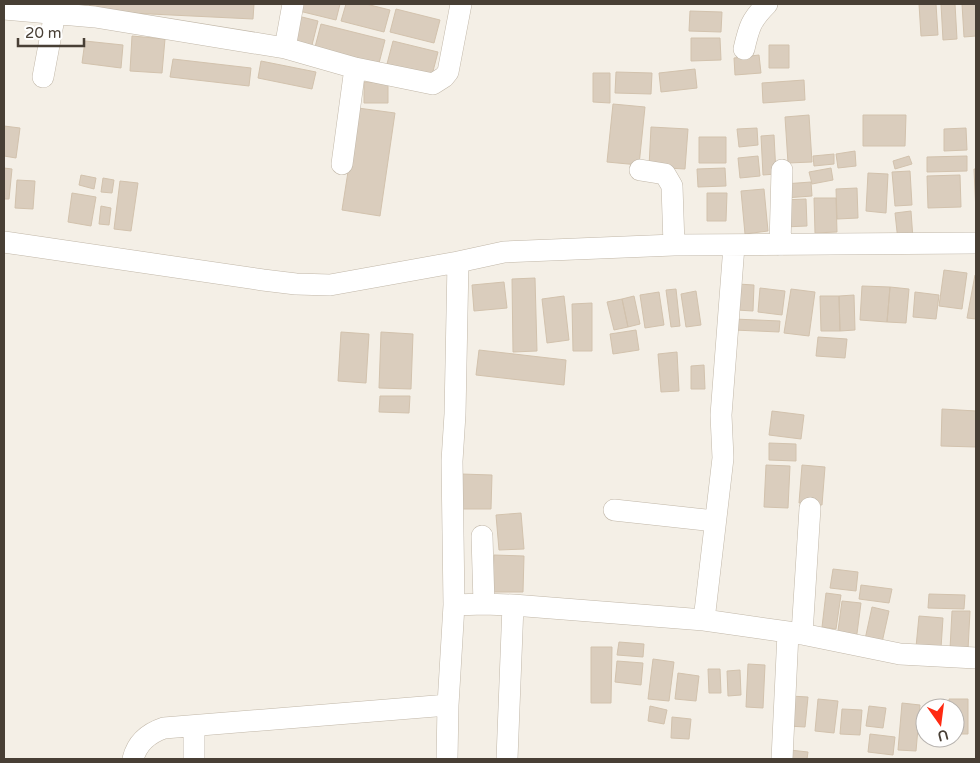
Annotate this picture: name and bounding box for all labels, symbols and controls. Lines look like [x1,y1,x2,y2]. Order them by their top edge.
scale bar [18,15,84,47]
text: 20 m [25,24,62,42]
north arrow [915,698,965,748]
text: U [936,726,950,745]

